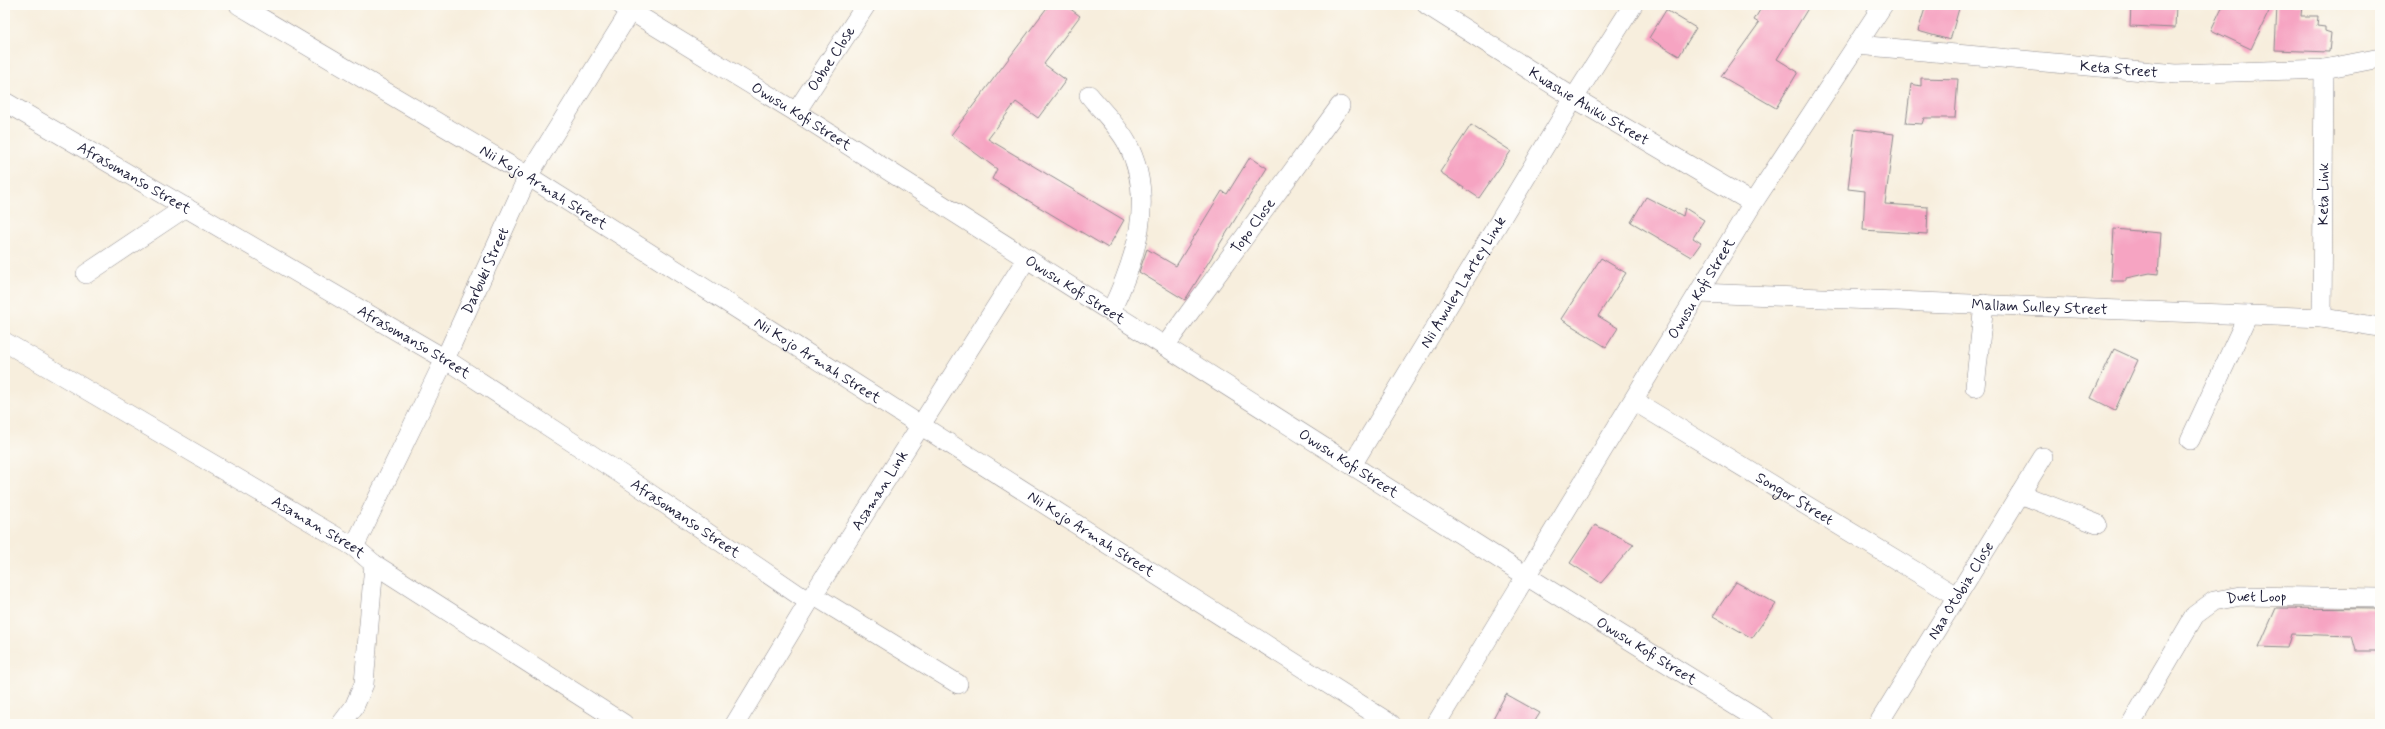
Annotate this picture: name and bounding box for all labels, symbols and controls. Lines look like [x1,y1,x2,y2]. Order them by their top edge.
street label: Ooboe Close [803,23,861,95]
street label: Keta Street [2079,56,2159,83]
street label: Kwashie Ahiku Street [1525,63,1652,151]
street label: Owusu Kofi Street [747,78,855,156]
street label: Afrasomanso Street [74,138,195,220]
street label: Nii Kojo Armah Street [476,141,611,235]
street label: Keta Link [2314,162,2334,226]
street label: Topo Close [1227,195,1280,258]
street label: Nii Awuley Lartey Link [1416,212,1511,352]
street label: Darbuki Street [458,224,515,317]
street label: Owusu Kofi Street [1664,235,1740,343]
street label: Owusu Kofi Street [1021,251,1129,330]
street label: Mallam Sulley Street [1971,295,2108,320]
street label: Afrasomanso Street [353,301,474,384]
street label: Nii Kojo Armah Street [750,313,885,409]
street label: Owusu Kofi Street [1294,425,1402,503]
street label: Asaman Link [848,447,913,535]
street label: Songor Street [1752,468,1837,531]
street label: Afrasomanso Street [626,474,744,563]
street label: Nii Kojo Armah Street [1023,487,1158,582]
street label: Asaman Street [268,492,369,563]
street label: Naa Otobia Close [1924,538,1999,644]
street label: Duet Loop [2225,587,2287,609]
street label: Owusu Kofi Street [1592,613,1700,690]

